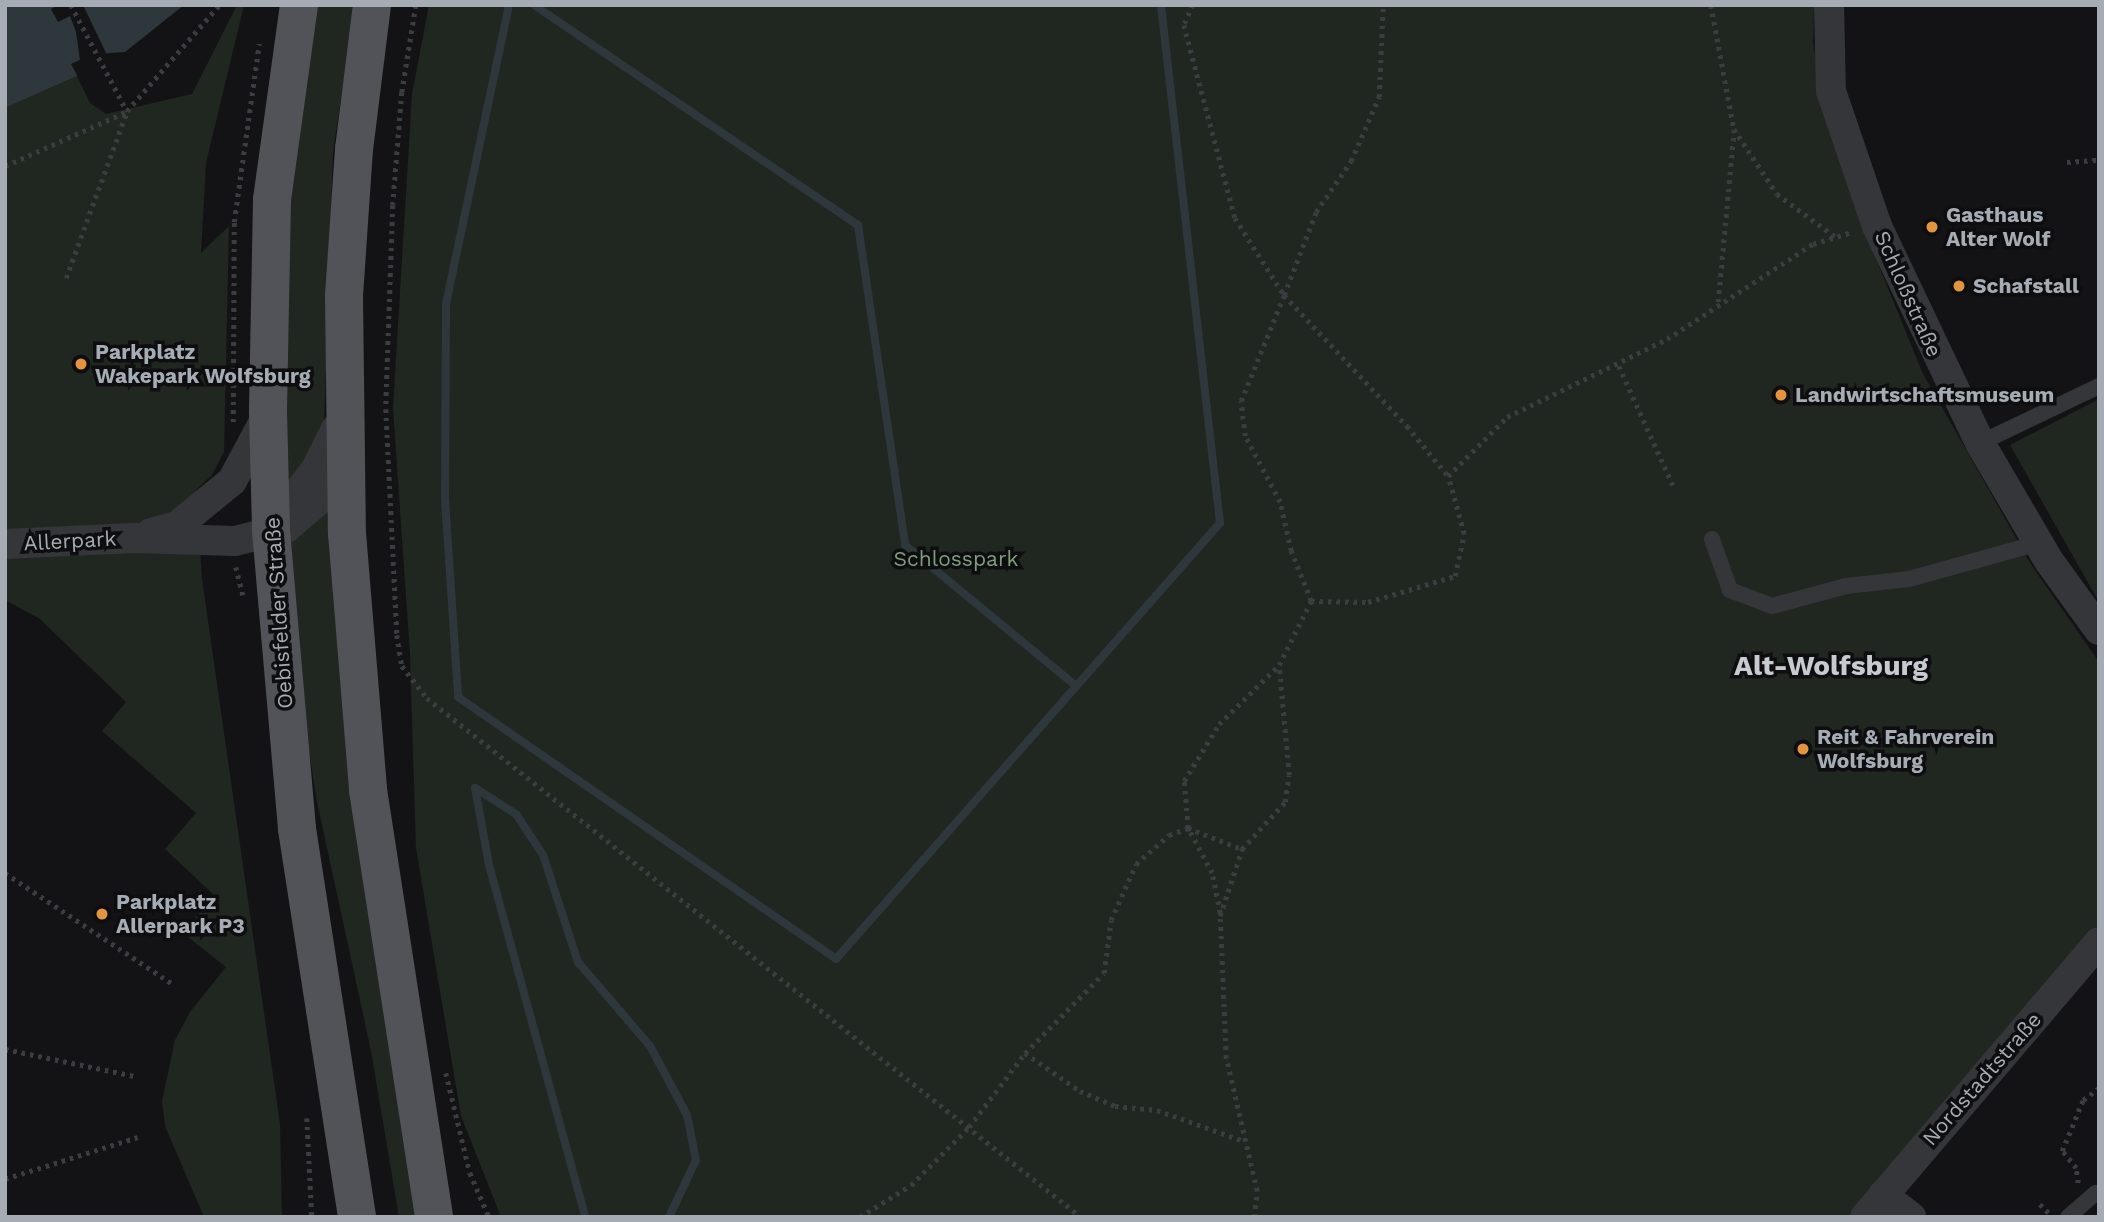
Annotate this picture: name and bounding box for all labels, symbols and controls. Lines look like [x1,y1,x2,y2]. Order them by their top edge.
place label: Gasthaus Alter Wolf [1946,202,2051,252]
marker: Gasthaus Alter Wolf [1924,219,1940,235]
street label: Schloßstraße [1869,227,1947,361]
place label: Schafstall [1973,273,2079,299]
marker: Schafstall [1951,278,1967,294]
place label: Parkplatz Wakepark Wolfsburg [95,339,311,389]
marker: Parkplatz Wakepark Wolfsburg [73,356,89,372]
place label: Landwirtschaftsmuseum [1795,382,2054,408]
marker: Landwirtschaftsmuseum [1773,387,1789,403]
street label: Oebisfelder Straße [260,516,298,710]
street label: Allerpark [23,526,117,556]
park label: Schlosspark [894,546,1018,572]
district label: Alt-Wolfsburg [1734,649,1928,683]
place label: Reit & Fahrverein Wolfsburg [1817,724,1994,774]
marker: Reit & Fahrverein Wolfsburg [1795,741,1811,757]
place label: Parkplatz Allerpark P3 [116,889,245,939]
marker: Parkplatz Allerpark P3 [94,906,110,922]
street label: Nordstadtstraße [1917,1007,2047,1151]

